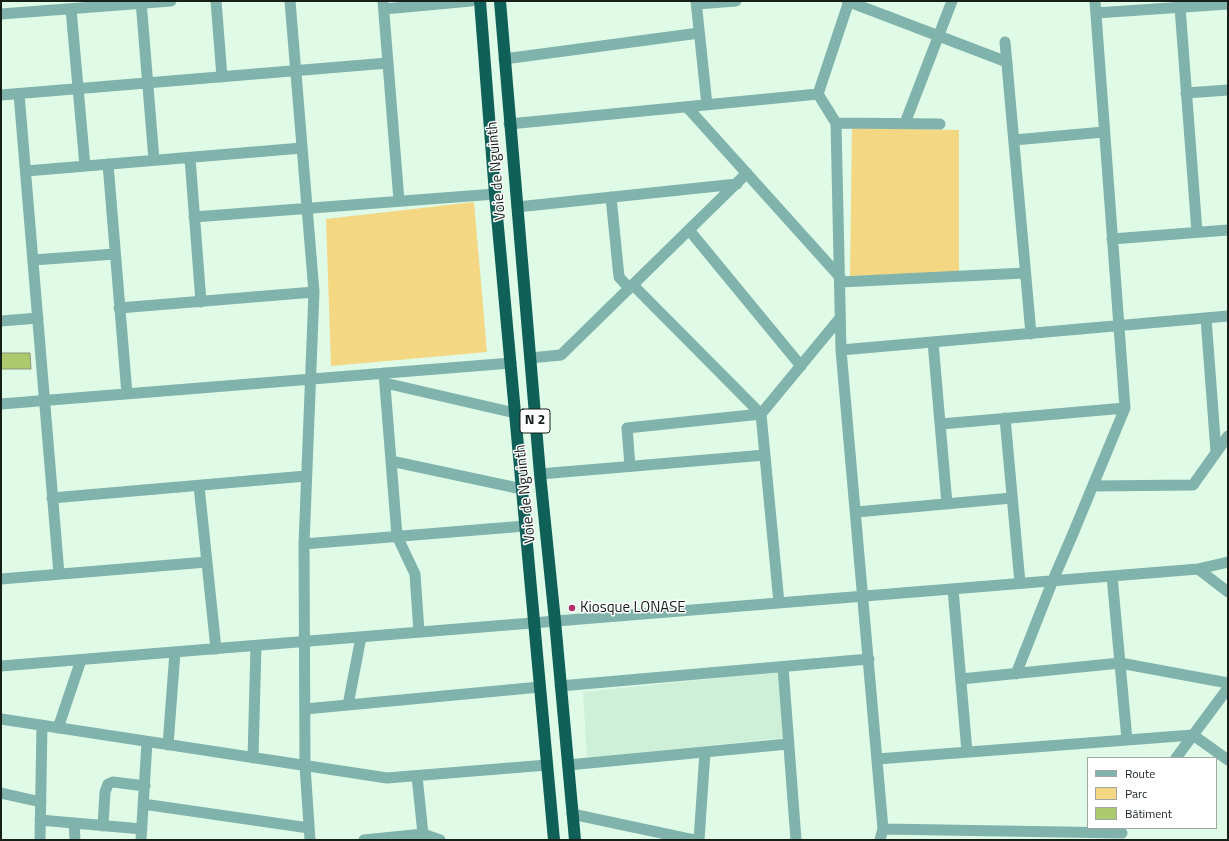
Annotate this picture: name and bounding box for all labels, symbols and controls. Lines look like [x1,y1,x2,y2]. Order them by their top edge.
street label: Voie de Nguinth [484,121,510,221]
road number: N 2 [520,409,550,433]
street label: Voie de Nguinth [512,444,540,544]
place label: Kiosque LONASE [580,599,686,617]
marker: Kiosque LONASE [567,603,577,613]
legend [1087,757,1217,829]
text: Route [1125,764,1155,783]
text: Parc [1125,784,1147,803]
text: Bâtiment [1125,804,1172,823]

